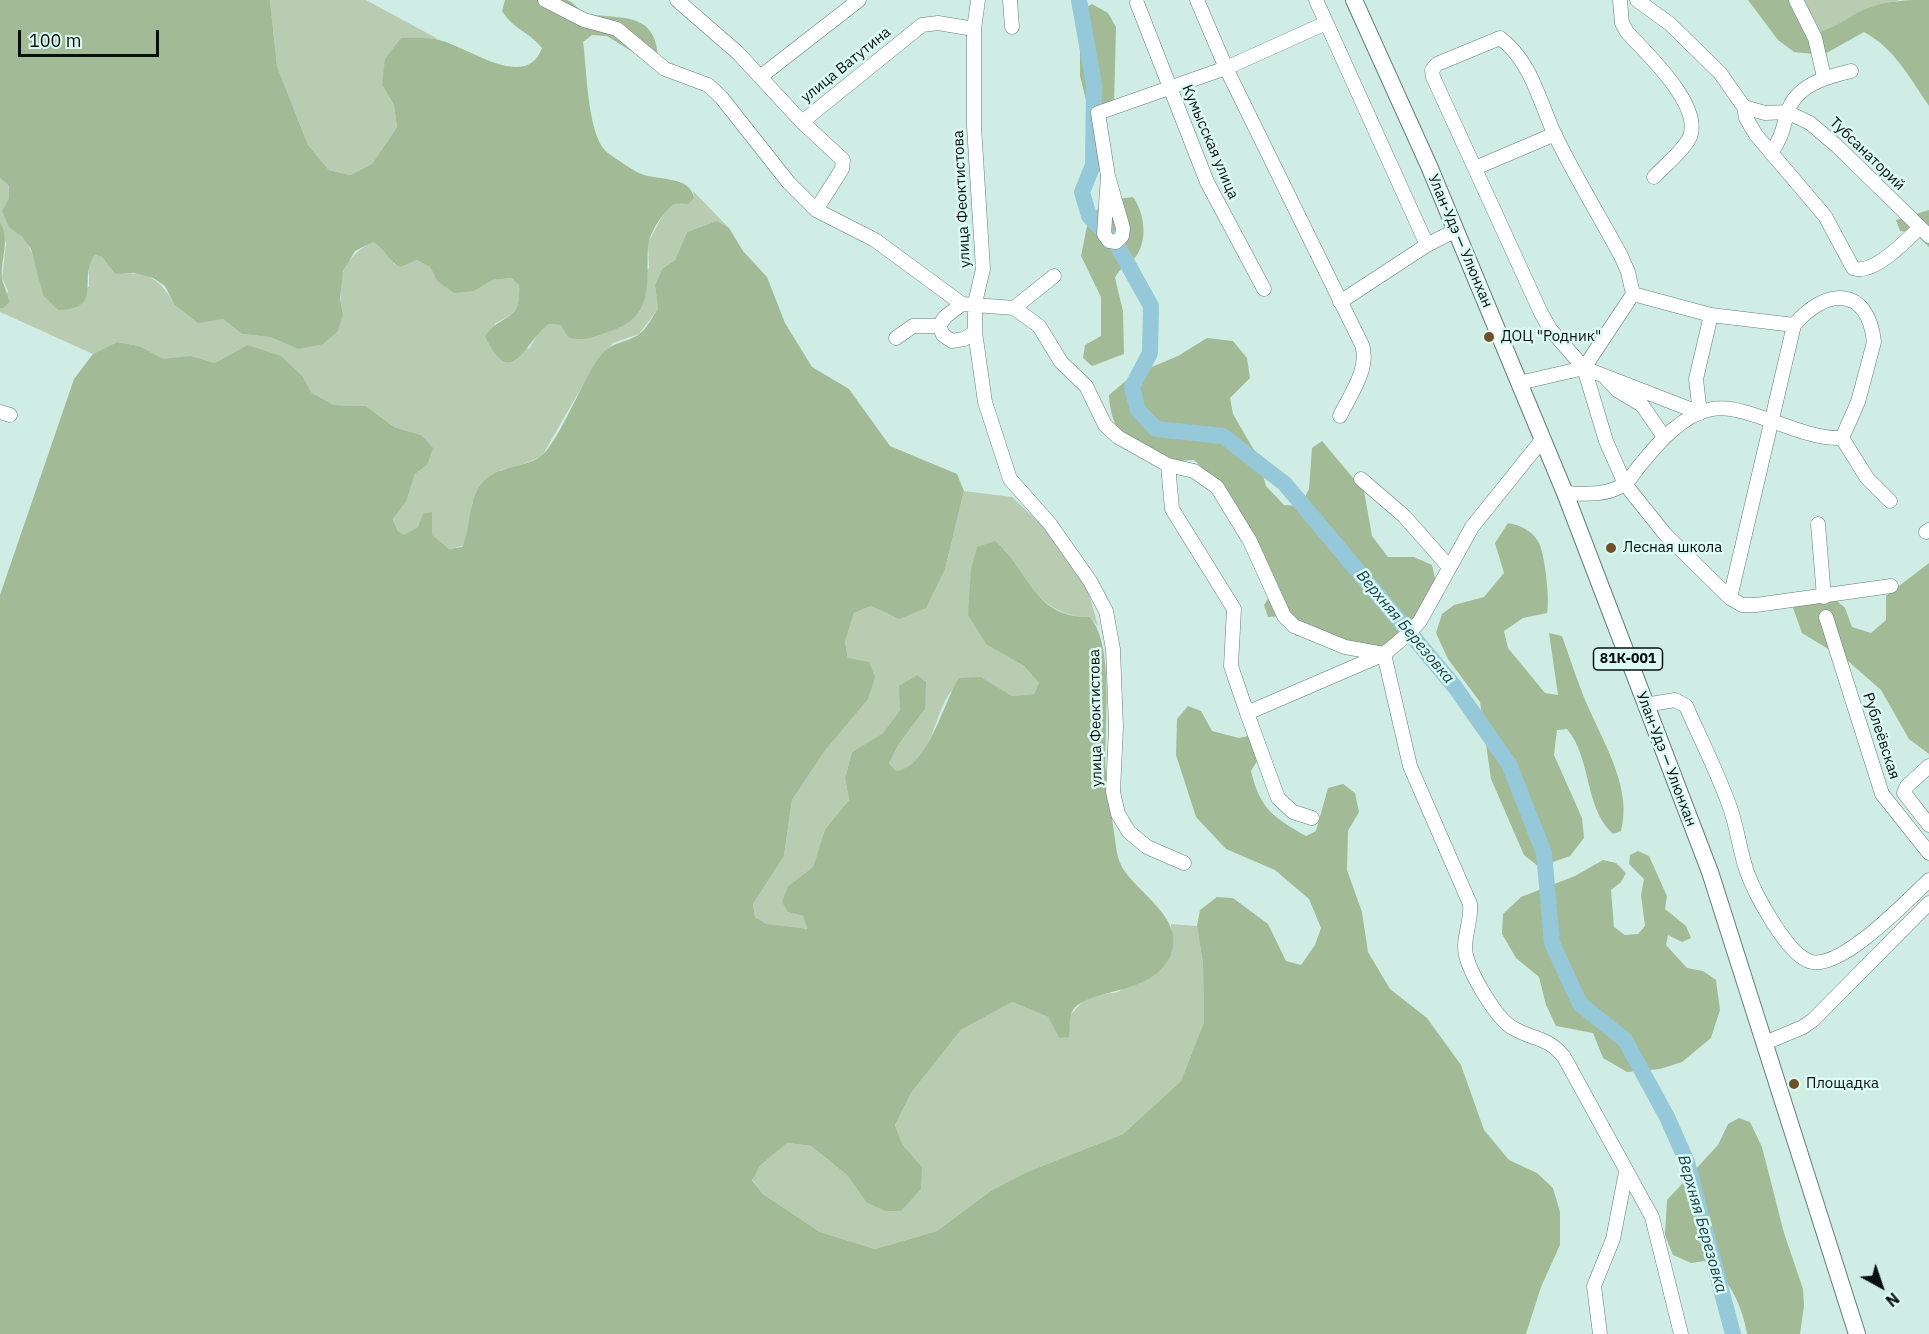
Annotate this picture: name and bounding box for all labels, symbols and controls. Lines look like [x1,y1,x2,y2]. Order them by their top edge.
scale bar [21,18,162,56]
street label: улица Ватутина [798,23,894,107]
text: 100 m [29,29,81,52]
street label: Кумысская улица [1178,82,1242,202]
street label: Тубсанаторий [1826,114,1908,194]
street label: улица Феоктистова [949,130,975,268]
street label: Улан-Удэ — Улюнхан [1424,172,1496,310]
place label: ДОЦ "Родник" [1501,328,1601,346]
marker: ДОЦ "Родник" [1482,330,1496,344]
place label: Лесная школа [1623,539,1722,557]
marker: Лесная школа [1604,541,1618,555]
water label: Верхняя Березовка [1352,566,1458,688]
road number: 81К-001 [1594,648,1662,670]
street label: улица Феоктистова [1086,649,1106,787]
street label: Улан-Удэ — Улюнхан [1632,689,1700,829]
street label: Рублеёвская [1859,690,1903,782]
place label: Площадка [1806,1075,1879,1093]
marker: Площадка [1787,1077,1801,1091]
water label: Верхняя Березовка [1673,1153,1731,1295]
north arrow [1851,1256,1911,1316]
text: N [1882,1288,1903,1311]

